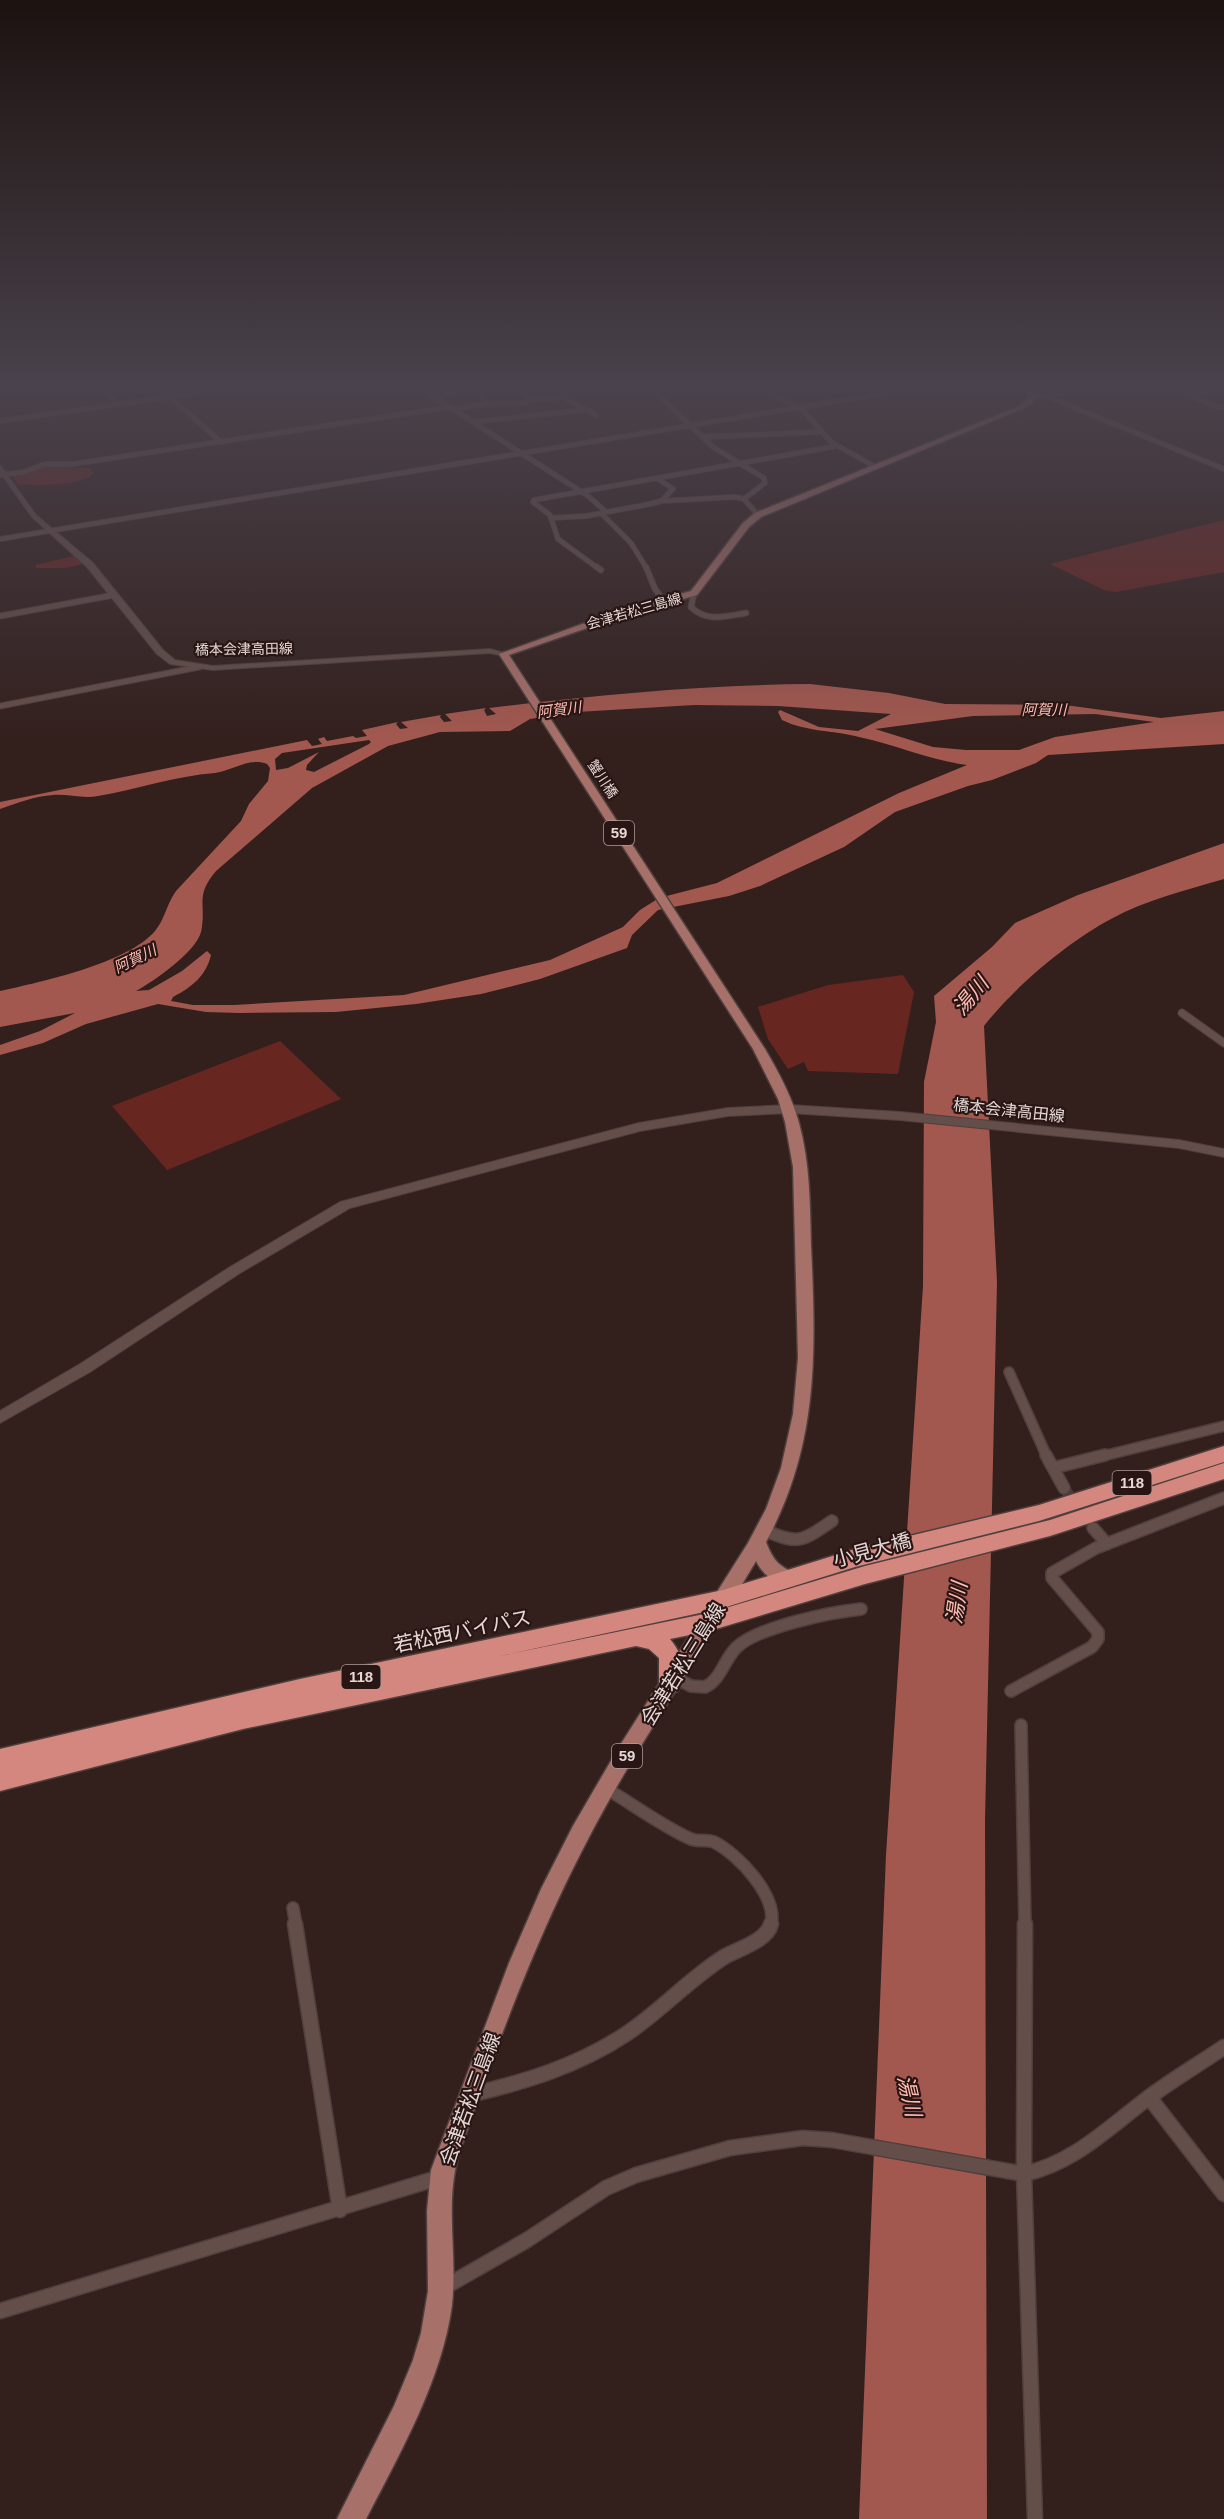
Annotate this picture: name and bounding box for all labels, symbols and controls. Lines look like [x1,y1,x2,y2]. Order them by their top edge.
street label: 会津若松三島線 [585,590,683,632]
street label: 橋本会津高田線 [195,640,293,658]
water label: 阿賀川 [535,698,584,721]
water label: 阿賀川 [1021,701,1068,718]
street label: 蟹川橋 [585,757,621,801]
road number: 59 [604,821,634,845]
water label: 阿賀川 [111,940,161,976]
water label: 湯川 [948,971,994,1019]
street label: 橋本会津高田線 [952,1096,1066,1125]
road number: 118 [1112,1471,1152,1495]
street label: 小見大橋 [831,1529,913,1571]
water label: 湯川 [942,1579,971,1625]
street label: 会津若松三島線 [637,1599,729,1729]
street label: 若松西バイパス [391,1606,533,1656]
road number: 118 [342,1665,380,1689]
road number: 59 [612,1744,642,1768]
street label: 会津若松三島線 [436,2029,504,2169]
water label: 湯川 [894,2073,926,2121]

